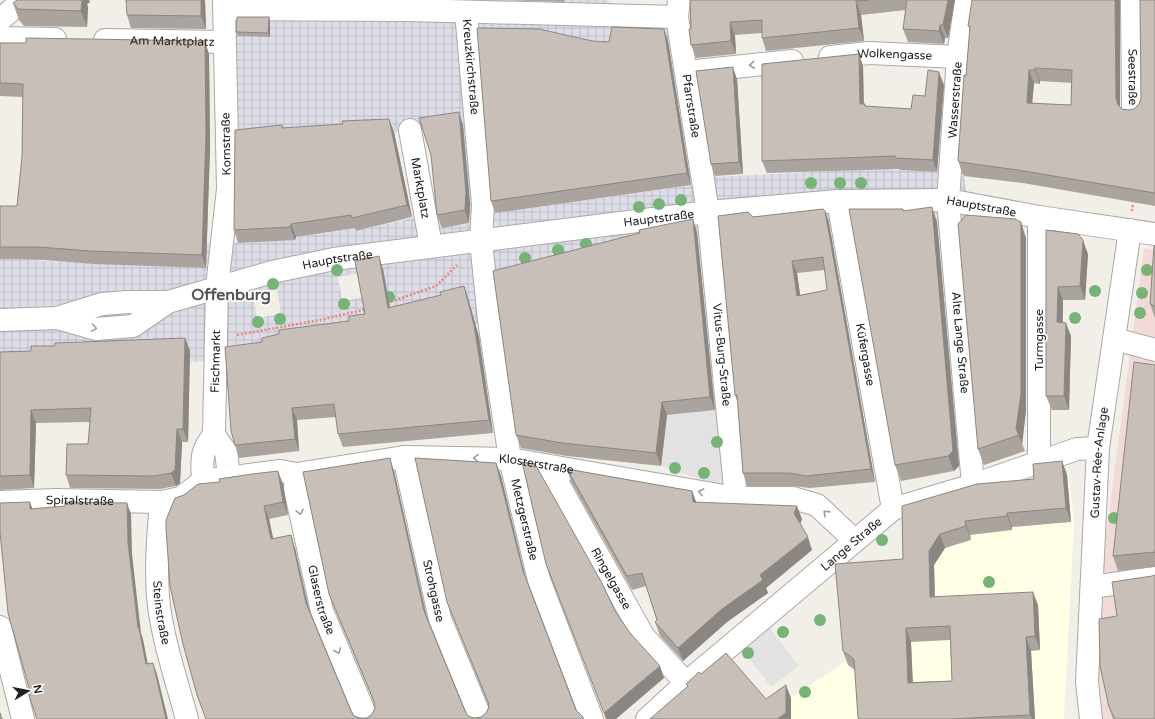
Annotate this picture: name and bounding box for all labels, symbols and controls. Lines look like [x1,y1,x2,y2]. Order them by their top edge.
street label: Kreuzkirchstraße [460,18,482,115]
street label: Am Marktplatz [129,33,215,49]
street label: Wolkengasse [857,46,933,63]
street label: Seestraße [1125,49,1140,106]
one-way arrow [749,60,755,69]
street label: Wasserstraße [945,61,965,139]
street label: Pfarrstraße [679,73,703,139]
street label: Kornstraße [218,112,234,176]
street label: Marktplatz [408,156,433,220]
street label: Hauptstraße [945,193,1018,220]
street label: Hauptstraße [623,207,695,230]
street label: Hauptstraße [301,247,374,272]
district label: Offenburg [191,285,271,305]
street label: Alte Lange Straße [949,291,972,394]
street label: Vitus-Burg-Straße [710,303,734,407]
street label: Turmgasse [1032,309,1046,371]
street label: Küfergasse [853,322,878,387]
one-way arrow [91,323,97,332]
street label: Fischmarkt [208,329,223,393]
street label: Gustav-Rée-Anlage [1088,406,1111,519]
street label: Klosterstraße [499,452,575,477]
one-way arrow [473,454,479,463]
street label: Metzgerstraße [508,477,541,562]
one-way arrow [698,488,704,496]
street label: Spitalstraße [46,493,114,508]
one-way arrow [296,509,304,516]
one-way arrow [823,510,831,518]
street label: Lange Straße [818,514,885,574]
street label: Ringelgasse [588,545,634,612]
street label: Strohgasse [420,558,447,623]
street label: Glaserstraße [305,564,338,637]
street label: Steinstraße [150,580,173,646]
one-way arrow [333,646,341,654]
north arrow [8,671,48,711]
text: N [30,684,45,695]

